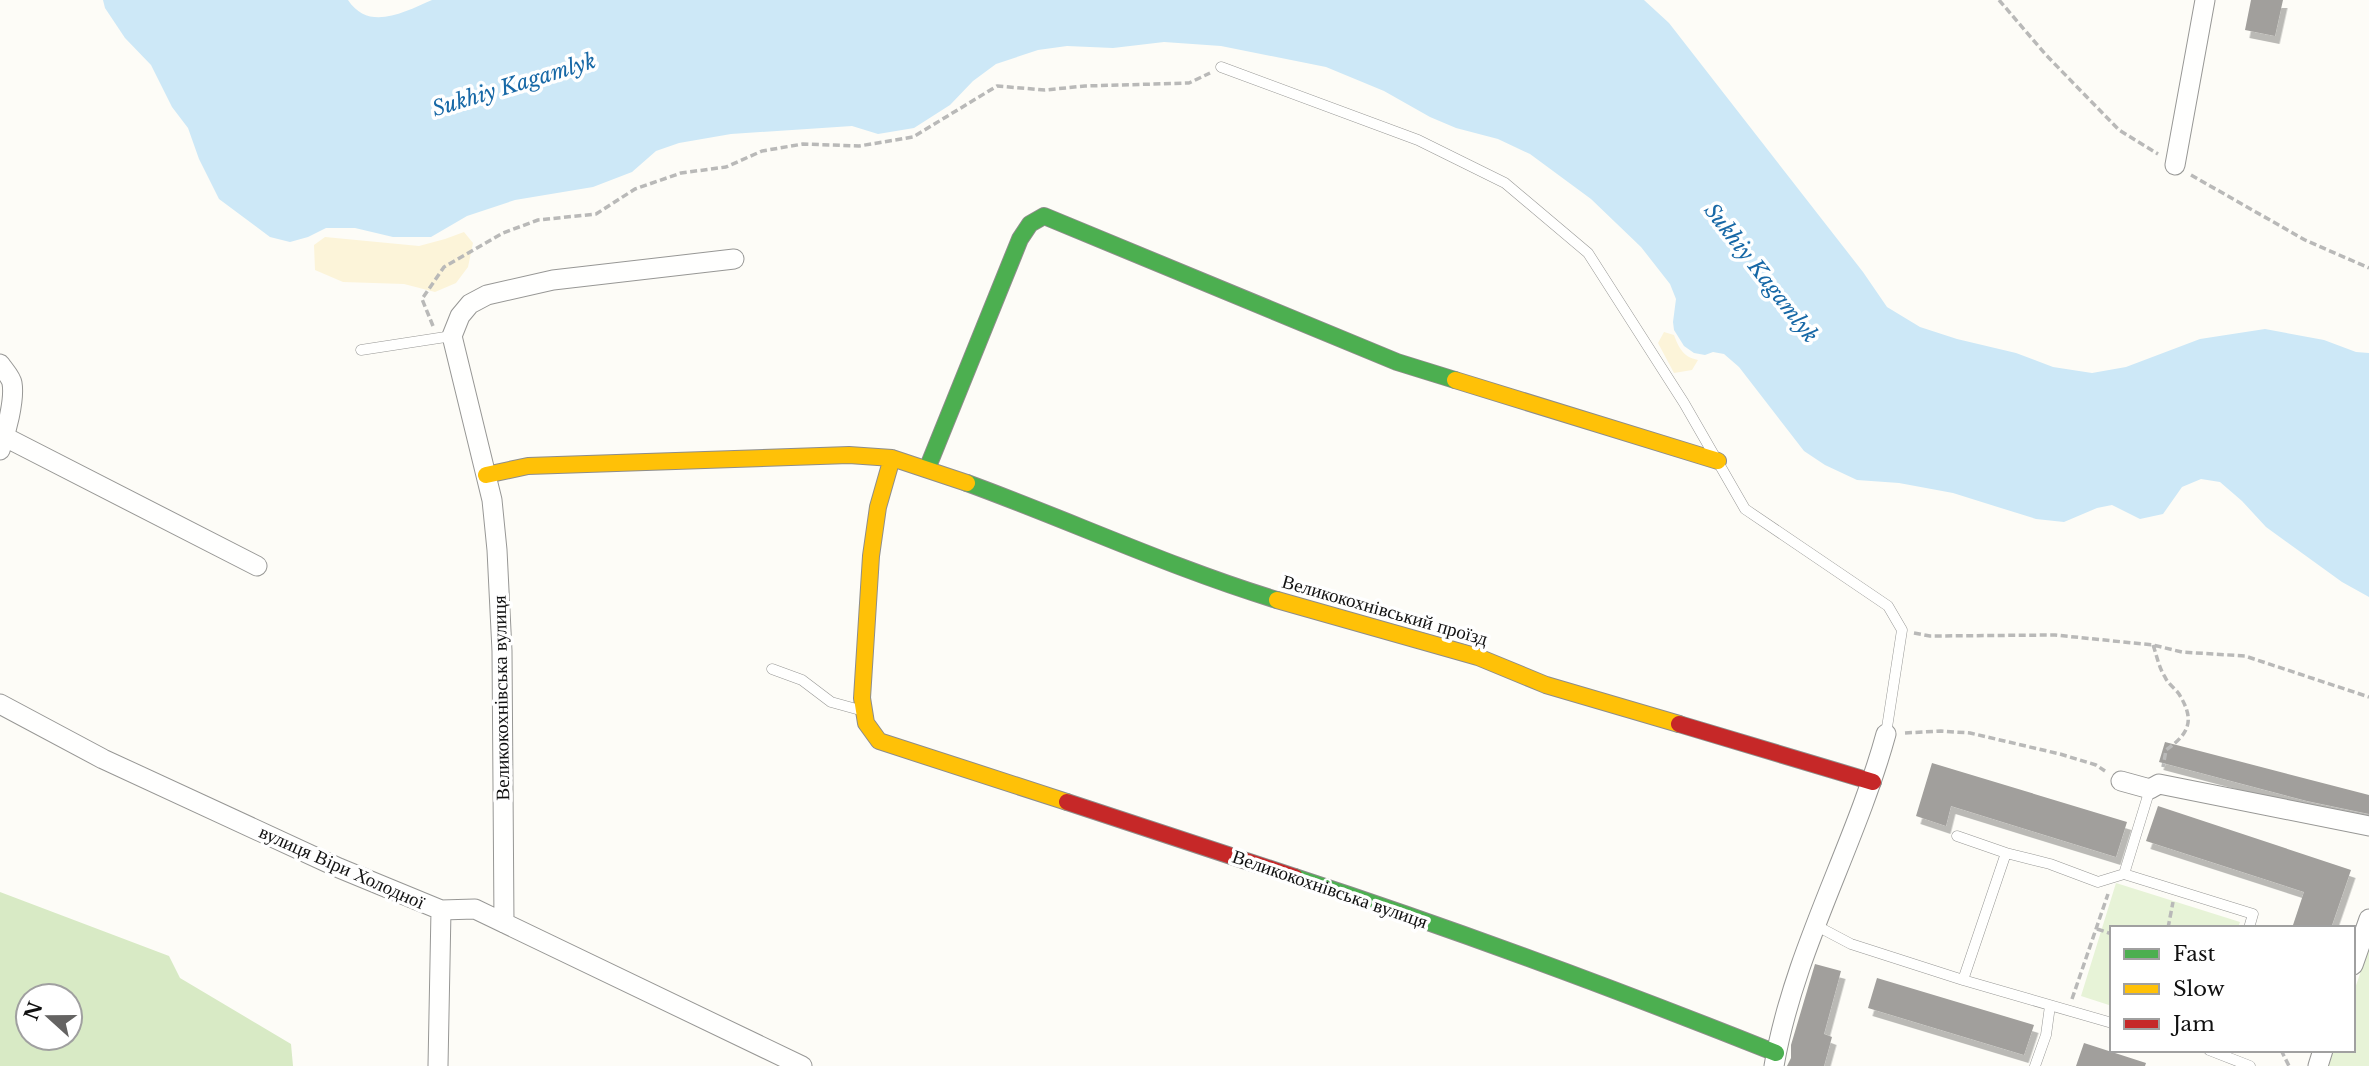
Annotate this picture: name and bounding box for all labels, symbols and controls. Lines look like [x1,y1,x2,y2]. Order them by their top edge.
water label: Sukhiy Kagamlyk [429,48,599,122]
water label: Sukhiy Kagamlyk [1698,198,1824,348]
street label: Великокохнівський проїзд [1279,570,1491,651]
street label: Великокохнівська вулиця [488,595,514,801]
street label: вулиця Віри Холодної [256,820,429,914]
street label: Великокохнівська вулиця [1229,845,1431,933]
legend [2110,926,2355,1052]
text: Fast [2173,941,2215,967]
text: Slow [2173,976,2225,1002]
north arrow [14,982,84,1052]
text: N [20,999,48,1024]
text: Jam [2170,1011,2215,1037]

